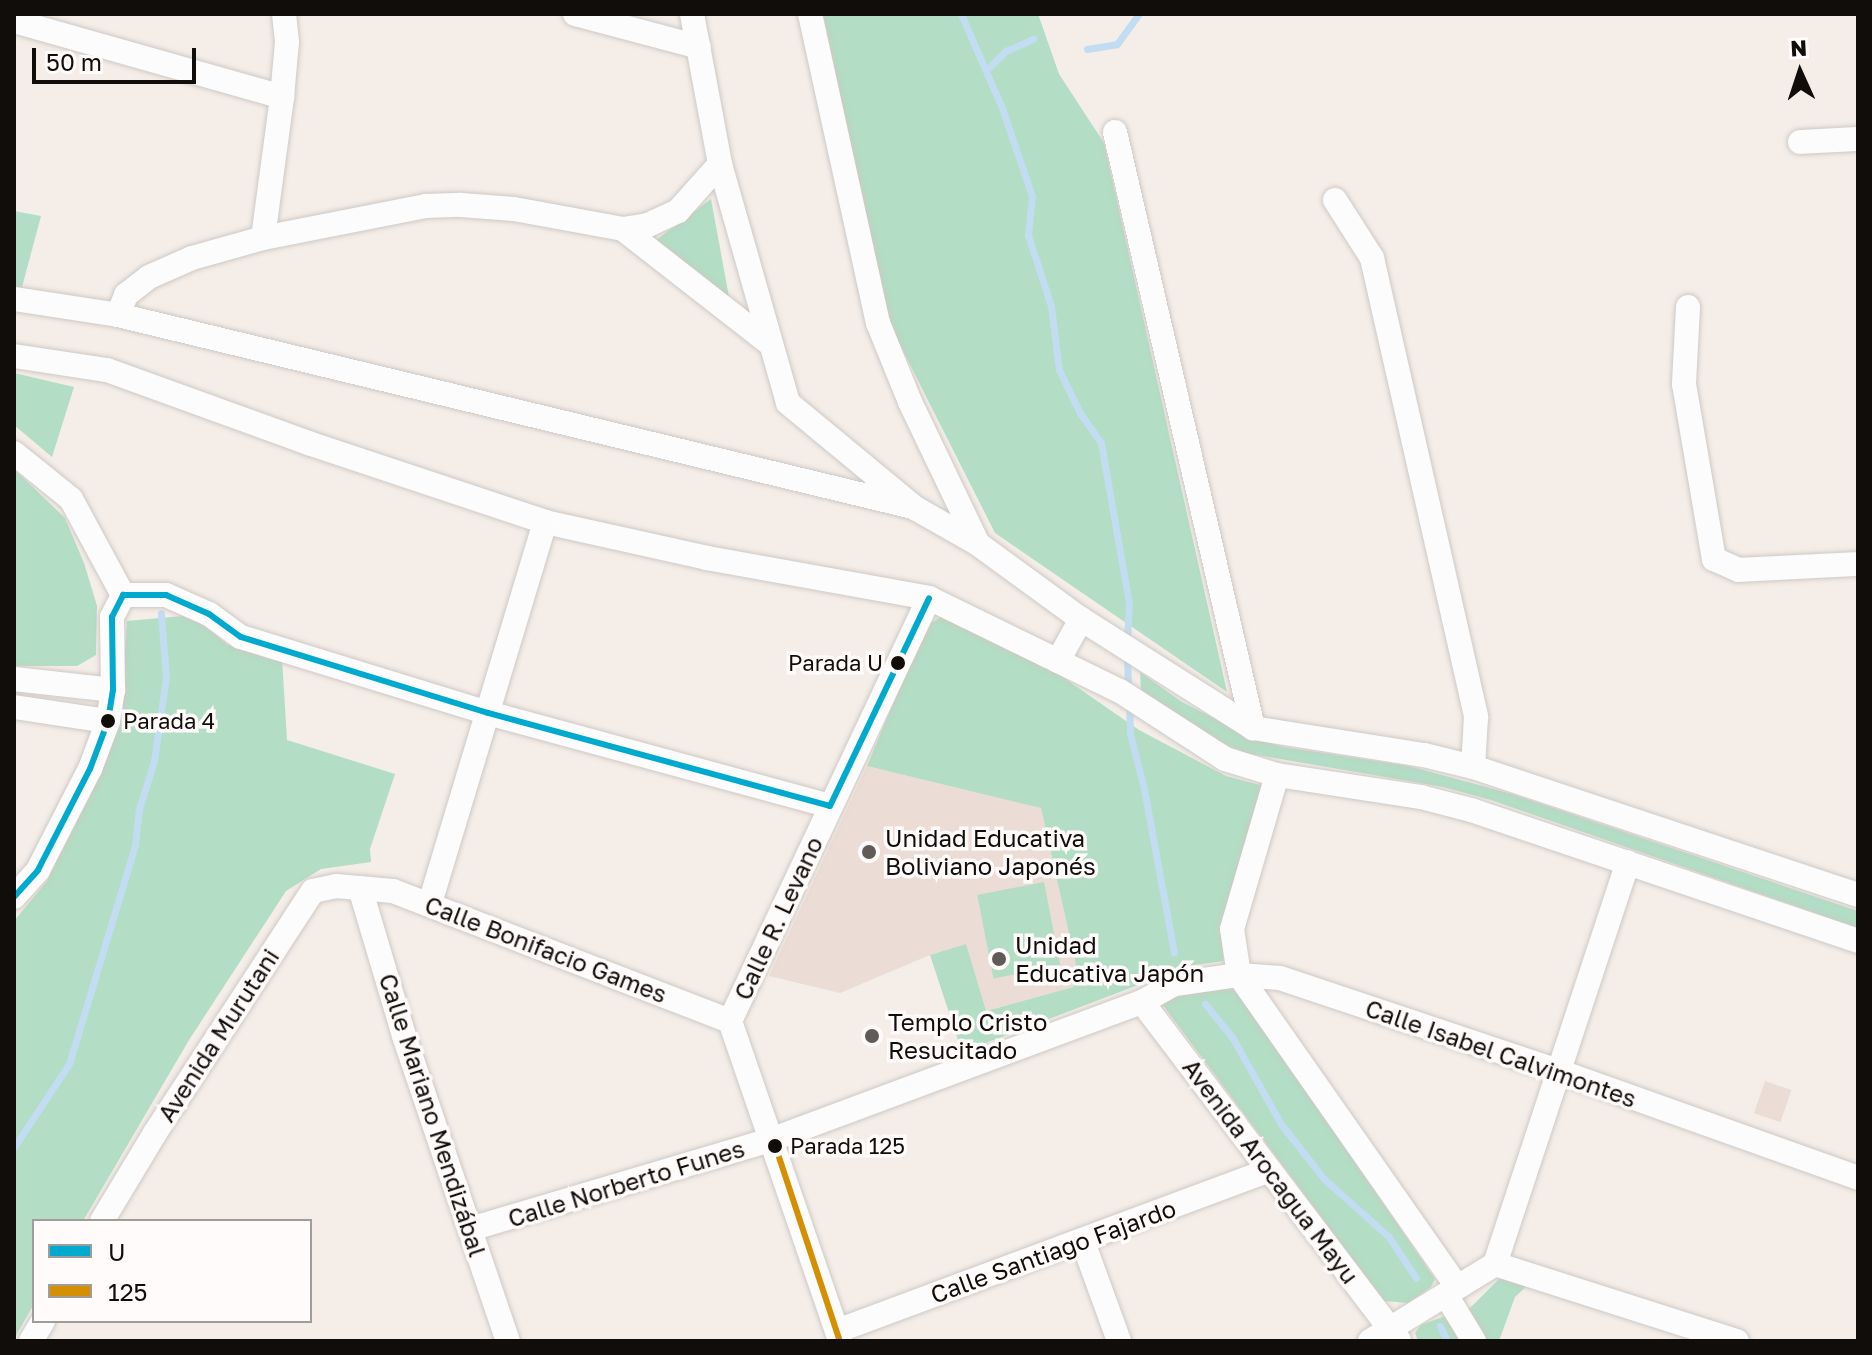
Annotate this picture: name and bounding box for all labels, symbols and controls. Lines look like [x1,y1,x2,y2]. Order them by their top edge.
scale bar [36,32,200,82]
north arrow [1760,32,1840,112]
text: N [1790,34,1808,61]
text: 50 m [46,47,102,76]
place label: Parada U [788,650,883,676]
marker: Parada U [890,655,906,671]
place label: Parada 4 [123,708,215,734]
marker: Parada 4 [100,713,116,729]
place label: Unidad Educativa Boliviano Japonés [885,824,1096,880]
street label: Calle R. Levano [728,832,828,1004]
marker: Unidad Educativa Boliviano Japonés [860,843,878,861]
street label: Calle Bonifacio Games [421,890,671,1008]
place label: Unidad Educativa Japón [1015,931,1204,987]
street label: Avenida Murutani [151,943,285,1127]
marker: Unidad Educativa Japón [990,950,1008,968]
street label: Calle Mariano Mendizábal [374,970,492,1260]
street label: Calle Isabel Calvimontes [1362,993,1640,1113]
place label: Templo Cristo Resucitado [888,1008,1047,1064]
marker: Templo Cristo Resucitado [863,1027,881,1045]
street label: Avenida Arocagua Mayu [1177,1053,1365,1289]
street label: Calle Norberto Funes [504,1133,748,1233]
place label: Parada 125 [790,1133,905,1159]
marker: Parada 125 [767,1138,783,1154]
street label: Calle Santiago Fajardo [927,1193,1179,1309]
legend [32,1219,312,1323]
text: U [108,1237,126,1266]
text: 125 [108,1277,147,1306]

